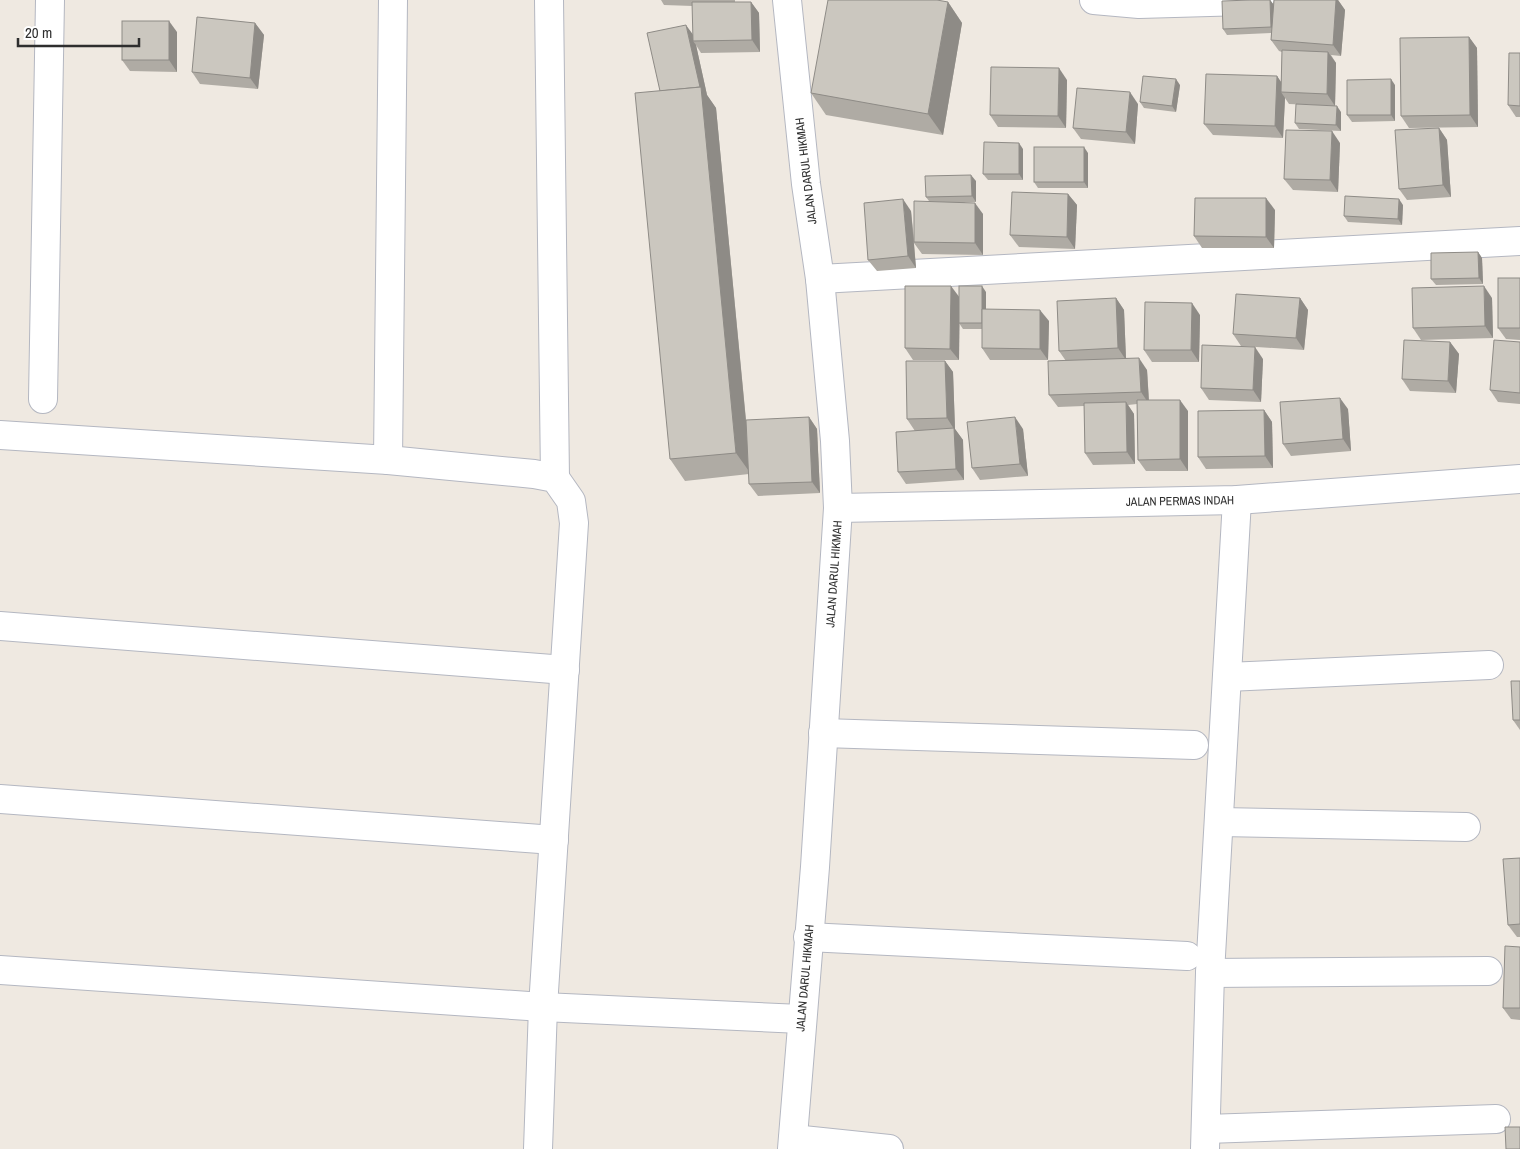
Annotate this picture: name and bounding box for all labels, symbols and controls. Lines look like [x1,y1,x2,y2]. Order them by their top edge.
scale bar [18,15,139,47]
text: 20 m [25,22,52,43]
street label: JALAN DARUL HIKMAH [792,117,820,225]
street label: JALAN PERMAS INDAH [1126,492,1234,510]
street label: JALAN DARUL HIKMAH [822,520,846,628]
street label: JALAN DARUL HIKMAH [792,924,818,1032]

